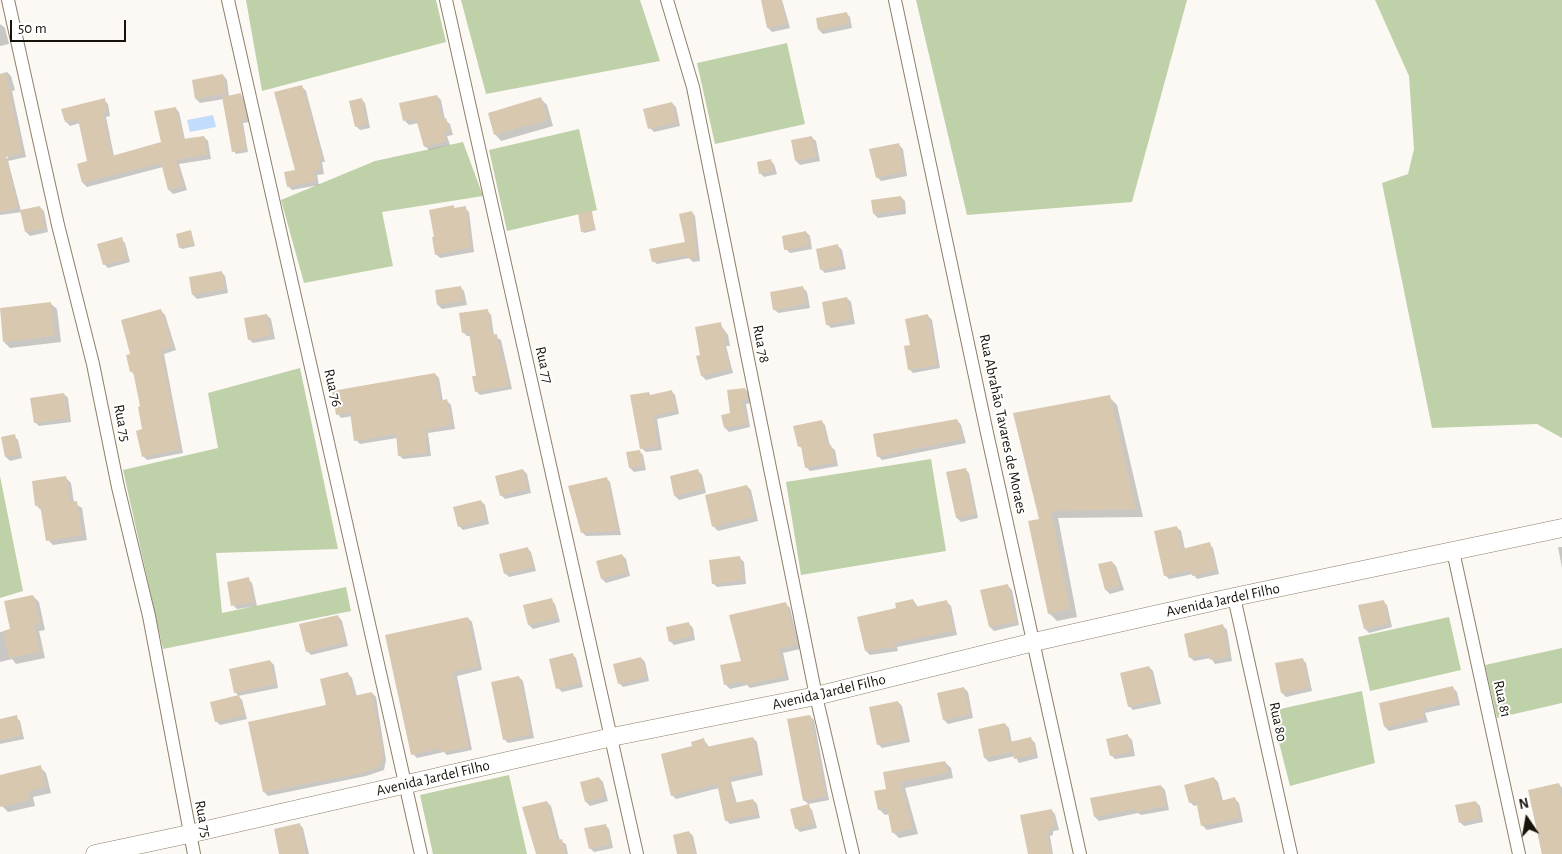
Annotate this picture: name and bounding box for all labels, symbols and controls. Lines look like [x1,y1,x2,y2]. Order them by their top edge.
scale bar [12,10,129,42]
text: 50 m [18,21,47,36]
street label: Rua 78 [748,323,774,365]
street label: Rua Abrahão Tavares de Moraes [975,333,1031,515]
street label: Rua 77 [531,345,557,385]
street label: Rua 76 [320,367,346,409]
street label: Rua 75 [110,403,134,443]
street label: Avenida Jardel Filho [1164,579,1282,621]
street label: Avenida Jardel Filho [771,670,887,714]
street label: Rua 81 [1489,679,1515,719]
street label: Rua 80 [1265,701,1291,743]
street label: Avenida Jardel Filho [375,756,491,800]
north arrow [1502,794,1552,844]
text: N [1518,796,1530,812]
street label: Rua 75 [191,799,215,839]

